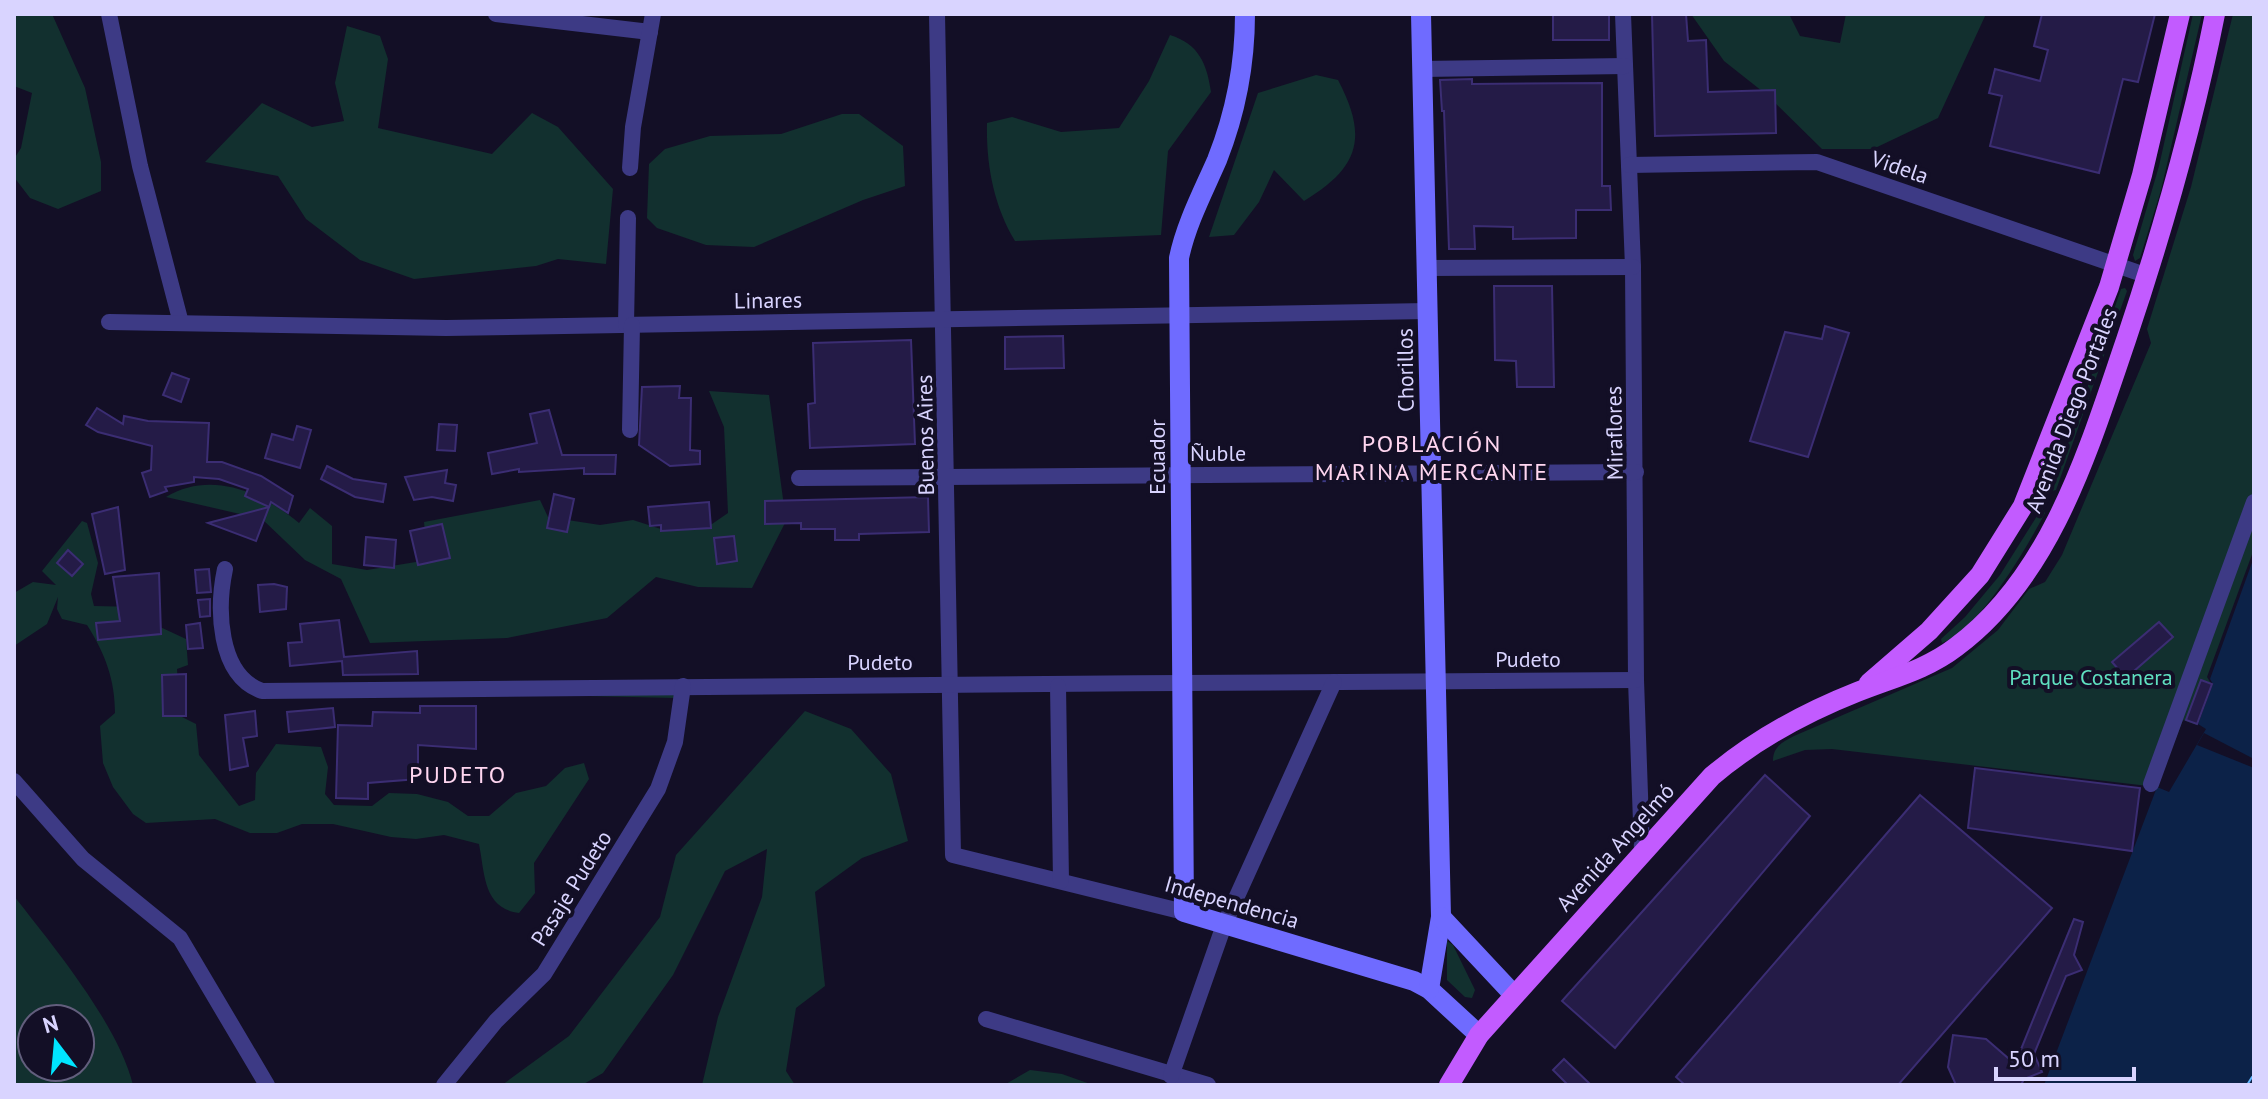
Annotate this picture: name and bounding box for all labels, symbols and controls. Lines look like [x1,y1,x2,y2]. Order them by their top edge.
street label: Videla [1867,144,1932,190]
street label: Linares [734,285,802,315]
street label: Avenida Diego Portales [2019,303,2123,517]
street label: Chorillos [1390,328,1420,412]
street label: Buenos Aires [910,374,940,496]
street label: Miraflores [1599,386,1629,480]
street label: Ecuador [1143,419,1171,495]
district label: POBLACIÓN MARINA MERCANTE [1315,428,1549,487]
street label: Ñuble [1190,439,1246,467]
street label: Pudeto [1495,645,1561,673]
street label: Pudeto [847,648,913,676]
park label: Parque Costanera [2009,663,2173,691]
district label: PUDETO [409,759,507,790]
street label: Avenida Angelmó [1550,777,1680,917]
street label: Pasaje Pudeto [524,825,618,951]
street label: Independencia [1162,869,1302,935]
north arrow [16,1003,96,1083]
text: N [40,1008,61,1039]
scale bar [1996,1031,2134,1081]
text: 50 m [2008,1043,2060,1074]

